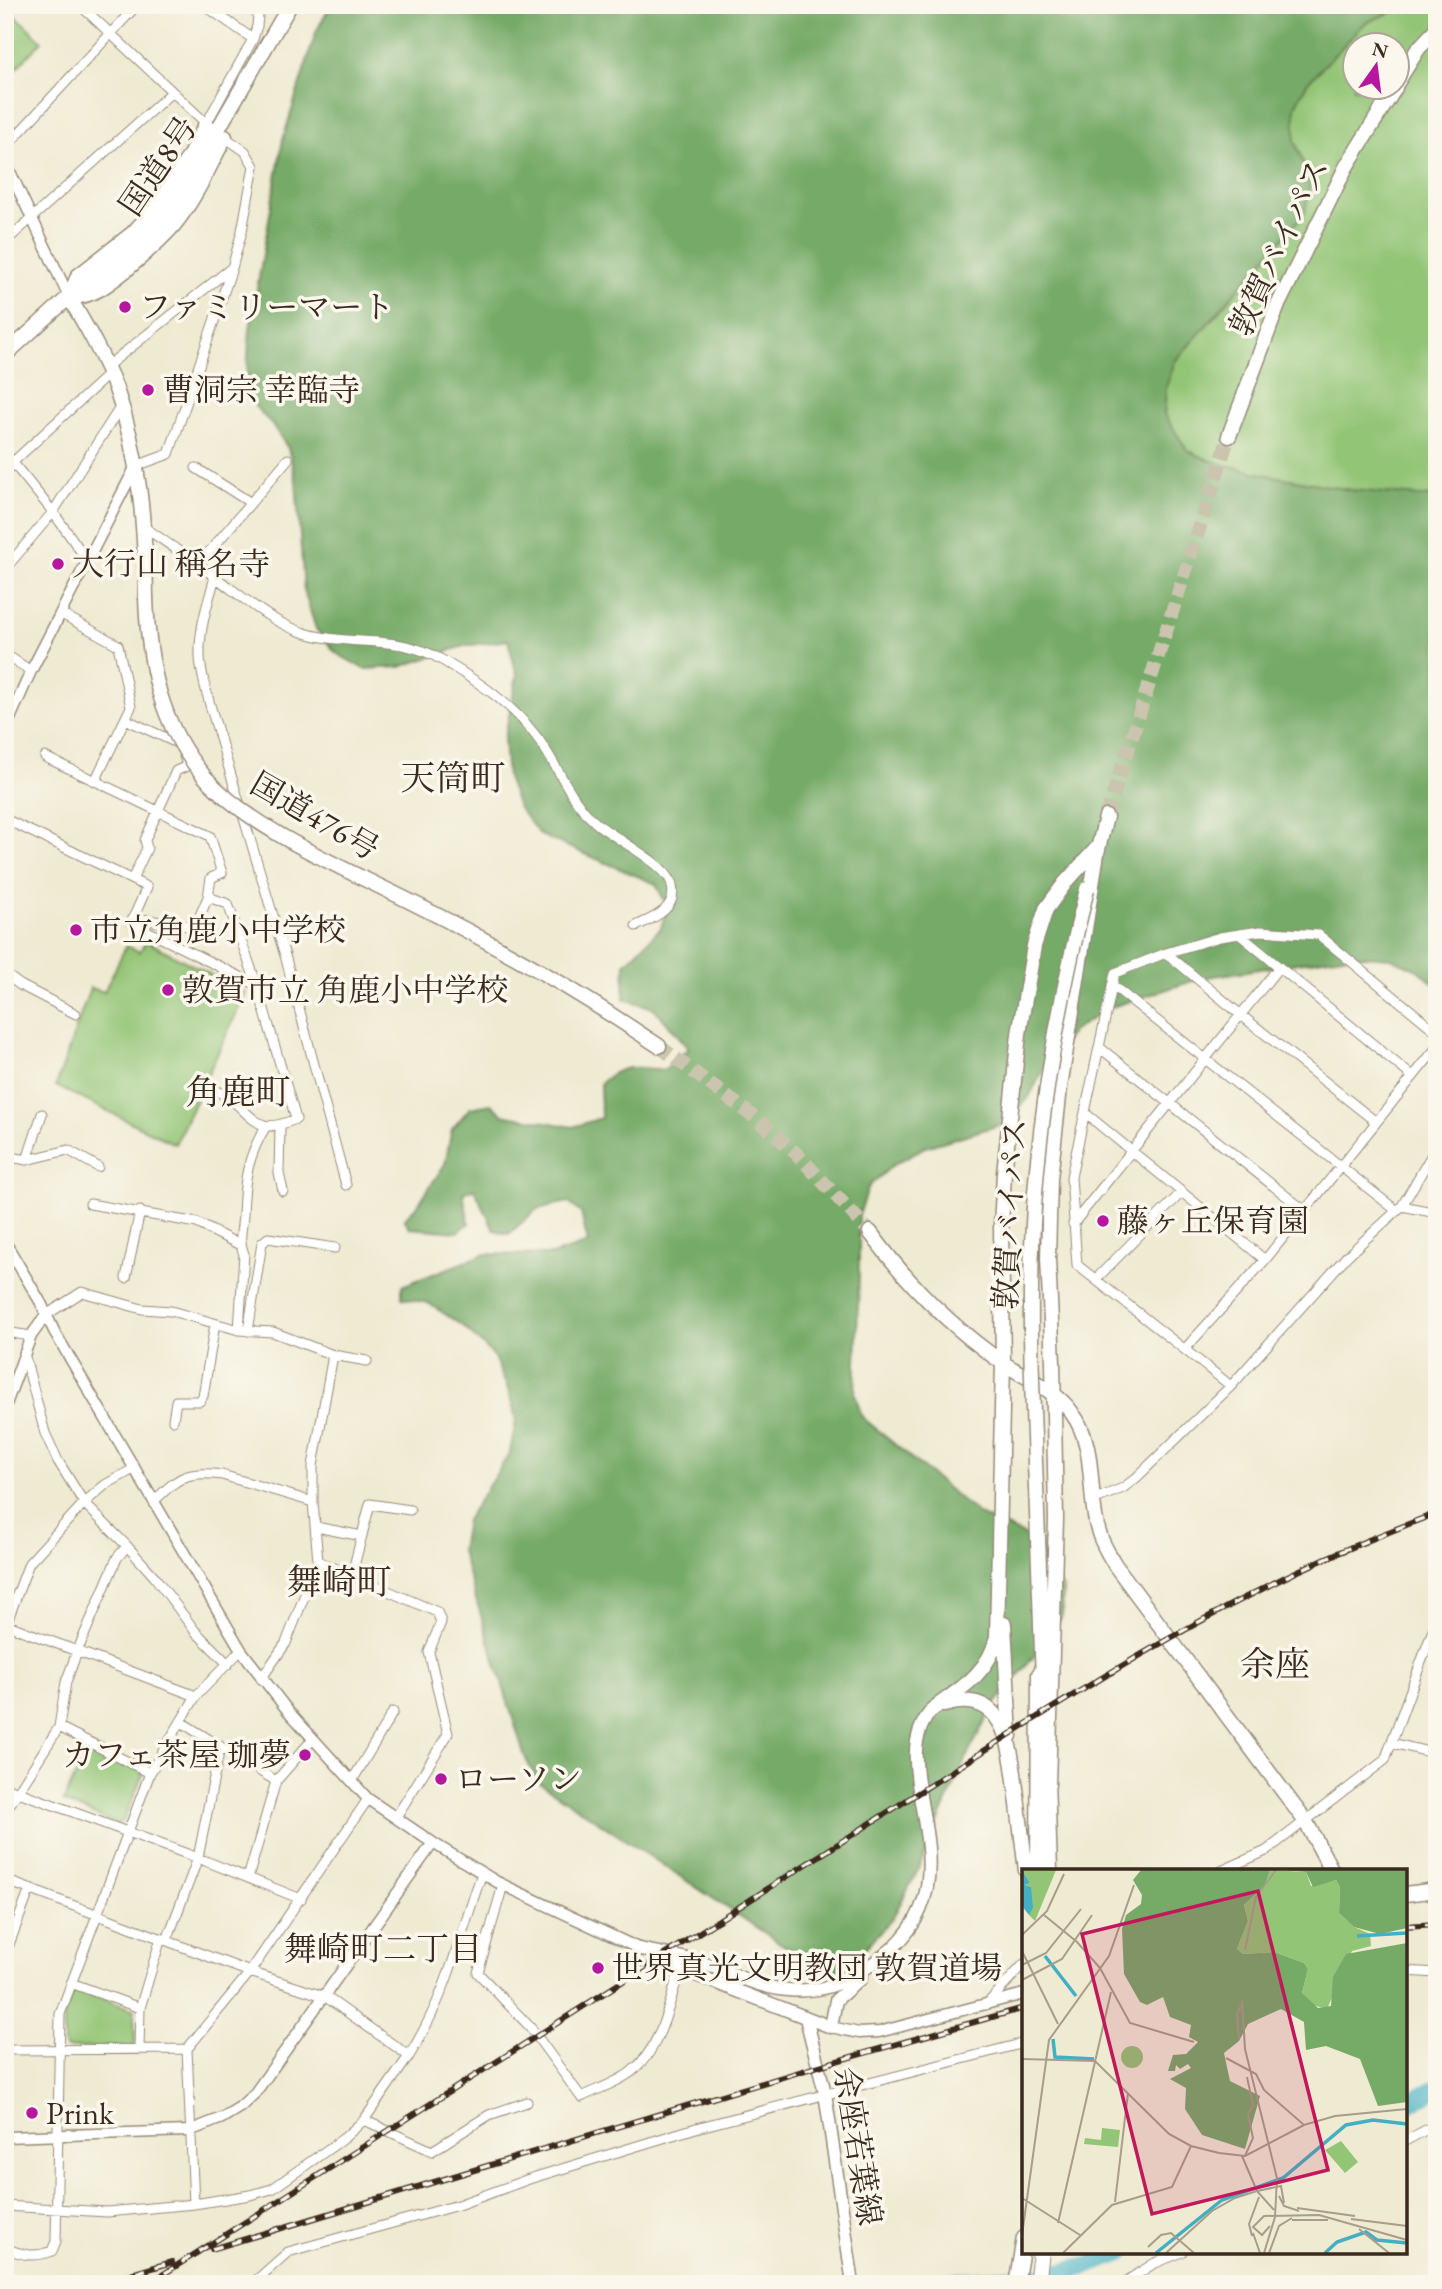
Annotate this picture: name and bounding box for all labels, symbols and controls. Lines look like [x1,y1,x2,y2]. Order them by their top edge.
north arrow [1340,32,1410,102]
text: N [1370,36,1391,64]
street label: 国道8号 [109,108,207,224]
street label: 敦賀バイパス [1220,151,1338,343]
place label: ファミリーマート [139,286,394,328]
marker: ファミリーマート [117,299,133,315]
place label: 曹洞宗 幸臨寺 [162,369,360,411]
marker: 曹洞宗 幸臨寺 [140,382,156,398]
place label: 大行山 稱名寺 [72,543,270,585]
marker: 大行山 稱名寺 [50,556,66,572]
district label: 天筒町 [400,755,506,800]
street label: 国道476号 [243,762,387,870]
place label: 市立角鹿小中学校 [90,909,346,951]
marker: 市立角鹿小中学校 [68,922,84,938]
place label: 敦賀市立 角鹿小中学校 [182,969,508,1011]
marker: 敦賀市立 角鹿小中学校 [160,982,176,998]
district label: 角鹿町 [185,1069,291,1114]
street label: 敦賀バイパス [984,1117,1036,1311]
place label: 藤ヶ丘保育園 [1117,1200,1309,1242]
marker: 藤ヶ丘保育園 [1095,1213,1111,1229]
district label: 舞崎町 [286,1559,392,1604]
district label: 余座 [1240,1641,1310,1686]
place label: カフェ茶屋 珈夢 [62,1734,291,1776]
marker: カフェ茶屋 珈夢 [297,1747,313,1763]
place label: ローソン [455,1758,582,1800]
marker: ローソン [433,1771,449,1787]
inset map [1022,1869,1407,2254]
district label: 舞崎町二丁目 [284,1927,482,1970]
place label: 世界真光文明教団 敦賀道場 [612,1947,1002,1989]
marker: 世界真光文明教団 敦賀道場 [590,1960,606,1976]
street label: 余座若葉線 [825,2064,891,2228]
place label: Prink [46,2092,115,2134]
marker: Prink [24,2105,40,2121]

